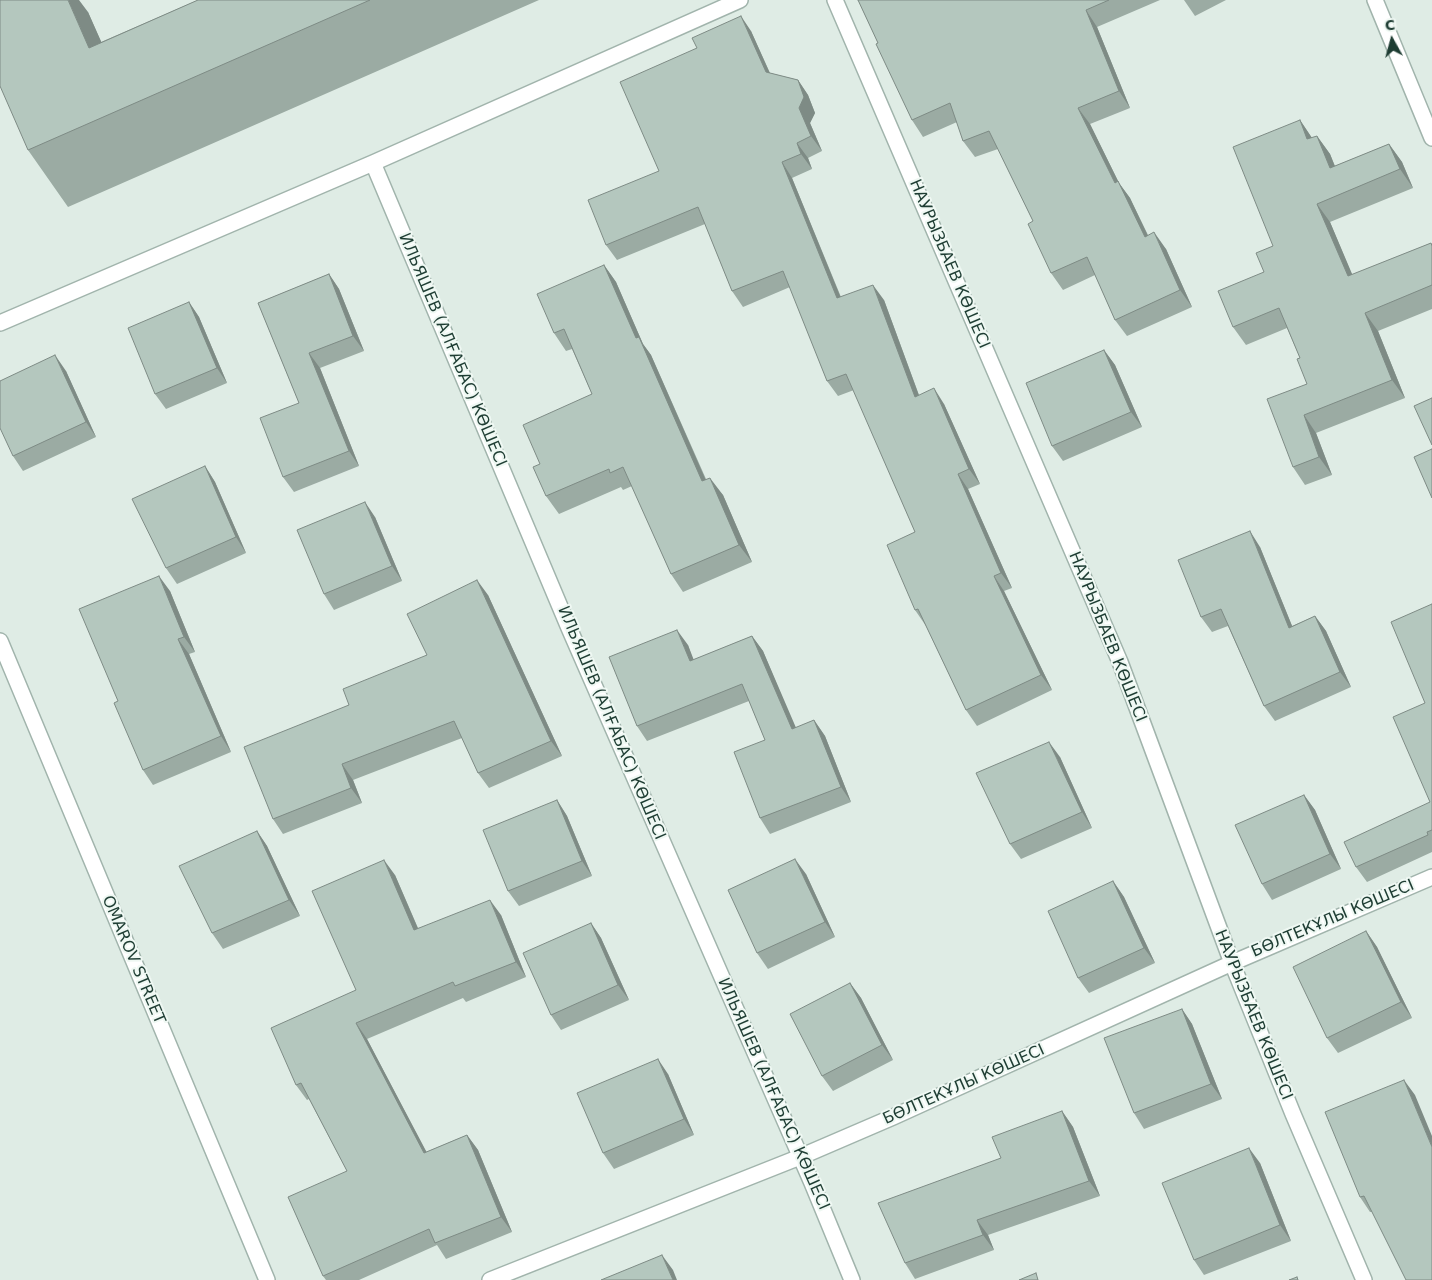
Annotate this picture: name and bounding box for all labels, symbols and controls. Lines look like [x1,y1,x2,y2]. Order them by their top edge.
north arrow [1367,15,1417,65]
text: С [1384,17,1396,34]
street label: НАУРЫЗБАЕВ КӨШЕСІ [905,177,993,351]
street label: ИЛЬЯШЕВ (АЛҒАБАС) КӨШЕСІ [394,230,510,470]
street label: НАУРЫЗБАЕВ КӨШЕСІ [1064,549,1150,725]
street label: ИЛЬЯШЕВ (АЛҒАБАС) КӨШЕСІ [553,603,669,843]
street label: БӨЛТЕКҰЛЫ КӨШЕСІ [1249,876,1417,962]
street label: OMAROV STREET [97,893,169,1027]
street label: НАУРЫЗБАЕВ КӨШЕСІ [1210,927,1296,1103]
street label: ИЛЬЯШЕВ (АЛҒАБАС) КӨШЕСІ [713,975,833,1213]
street label: БӨЛТЕКҰЛЫ КӨШЕСІ [880,1041,1048,1129]

